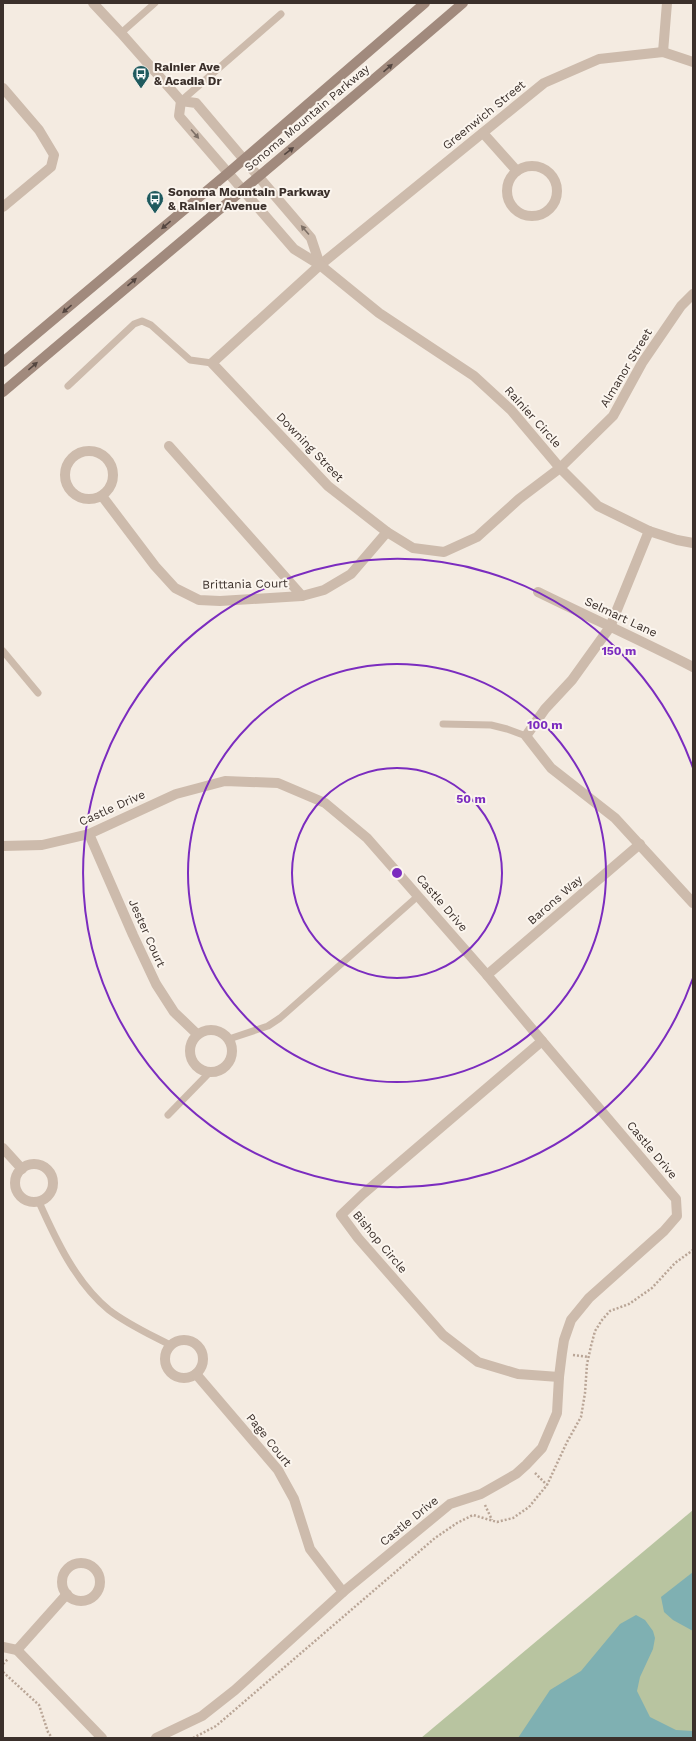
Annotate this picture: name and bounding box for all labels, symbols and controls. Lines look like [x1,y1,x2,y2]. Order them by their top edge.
place label: Rainier Ave & Acadia Dr [154,60,222,88]
street label: Sonoma Mountain Parkway [242,61,373,174]
one-way arrow [383,63,393,72]
bus stop icon: Rainier Ave & Acadia Dr [131,64,151,89]
street label: Greenwich Street [440,77,528,153]
one-way arrow [191,129,200,140]
one-way arrow [283,147,294,156]
place label: Sonoma Mountain Parkway & Rainier Avenue [168,185,331,213]
bus stop icon: Sonoma Mountain Parkway & Rainier Avenue [145,189,165,214]
one-way arrow [161,220,172,229]
one-way arrow [300,225,309,235]
one-way arrow [127,278,137,287]
one-way arrow [62,304,72,313]
street label: Almanor Street [597,326,655,410]
one-way arrow [27,362,38,371]
street label: Rainier Circle [502,383,564,451]
street label: Downing Street [274,410,346,484]
street label: Brittania Court [202,576,288,592]
street label: Selmart Lane [582,594,660,640]
text: 150 m [602,644,636,658]
text: 100 m [527,718,563,732]
street label: Castle Drive [77,787,147,829]
text: 50 m [456,792,486,806]
centre of rings [390,866,404,880]
street label: Castle Drive [413,872,471,934]
street label: Barons Way [525,872,586,928]
street label: Jester Court [126,897,168,969]
street label: Castle Drive [624,1118,680,1182]
street label: Bishop Circle [350,1208,410,1276]
street label: Page Court [243,1411,295,1469]
street label: Castle Drive [377,1493,441,1549]

